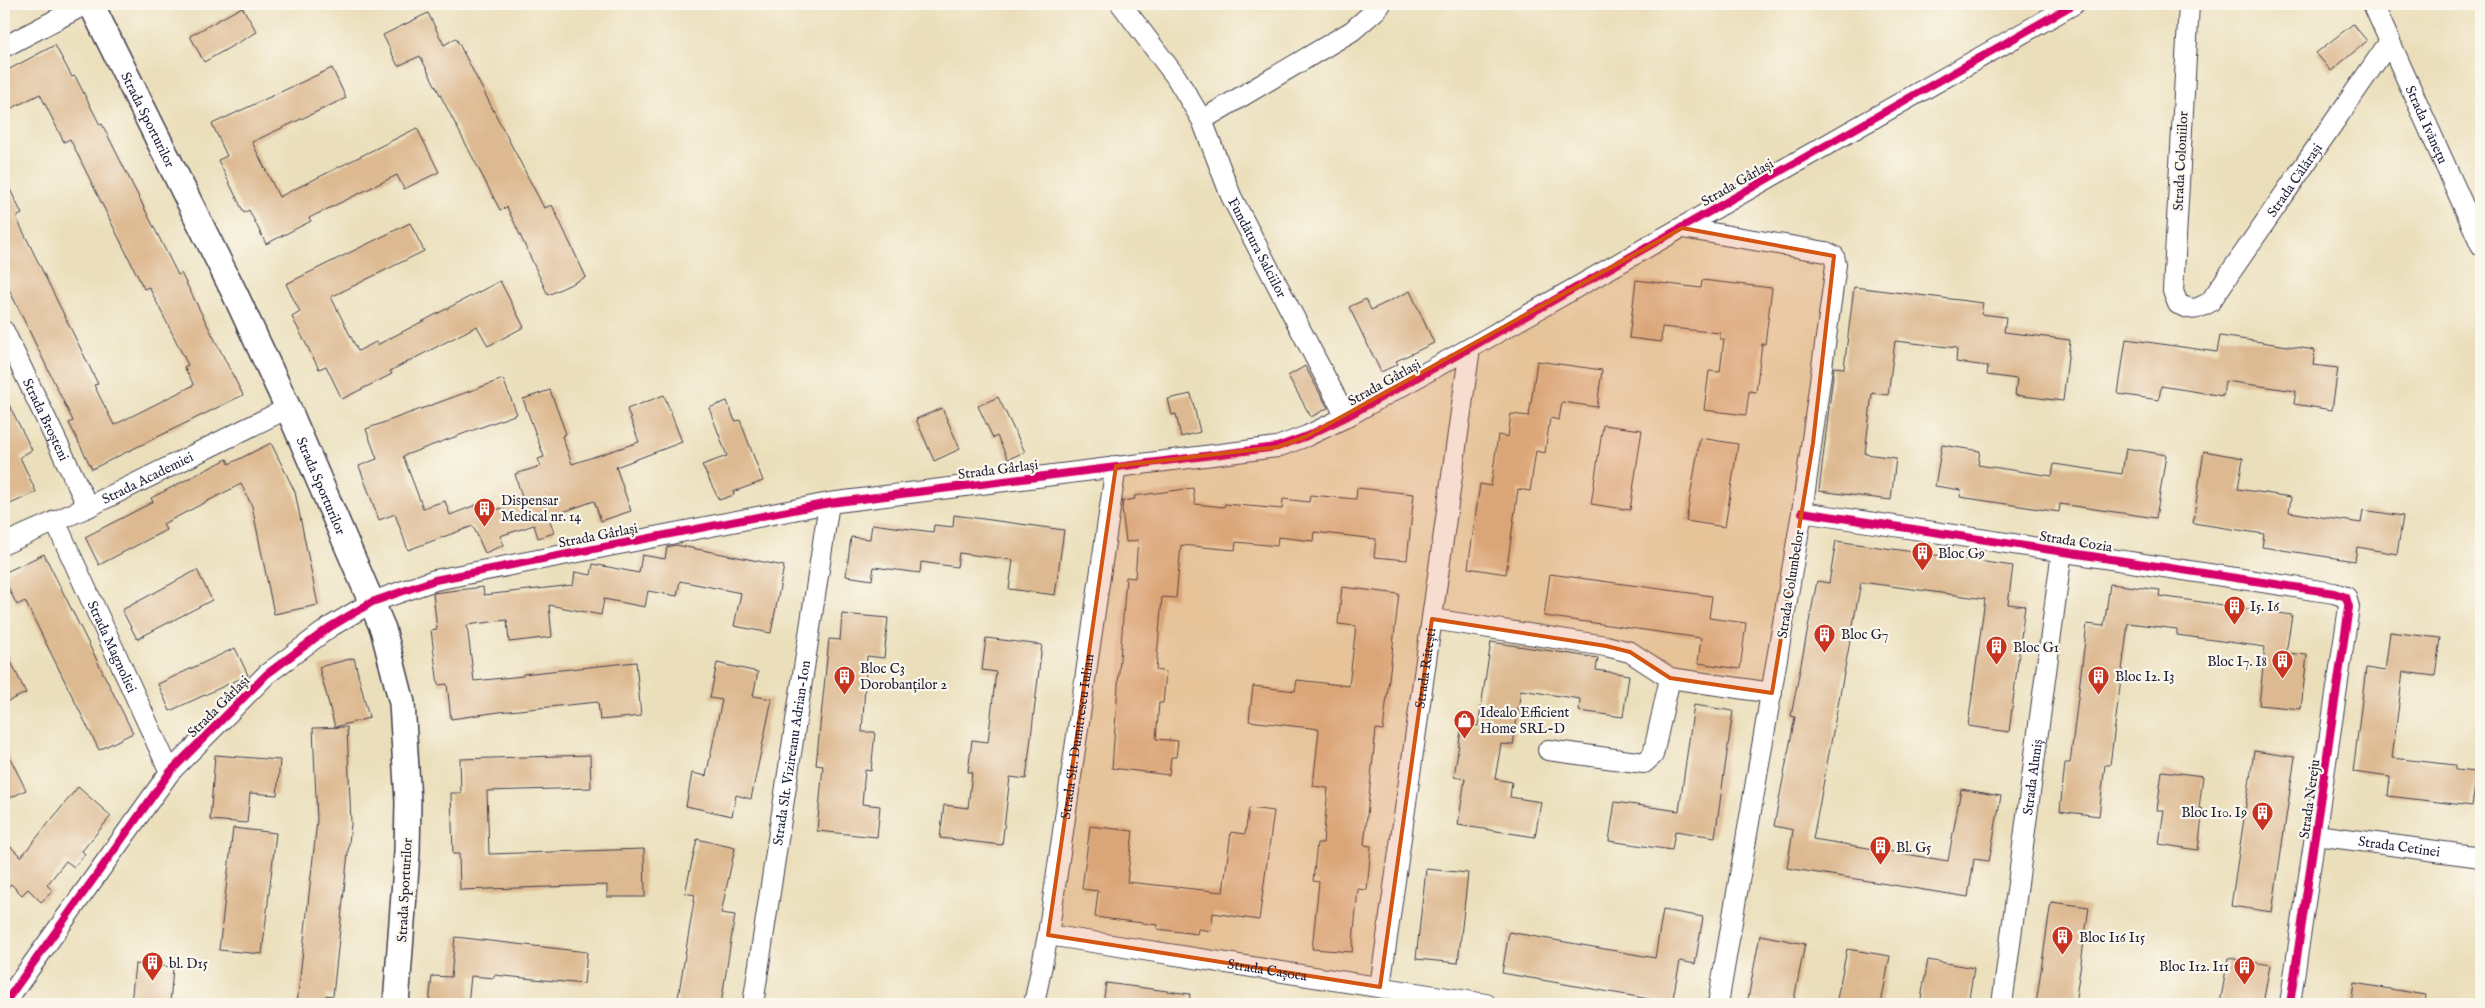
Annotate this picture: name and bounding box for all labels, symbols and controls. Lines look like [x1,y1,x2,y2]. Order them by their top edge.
street label: Strada Sporturilor [116,69,179,171]
street label: Strada Ivănețu [2401,83,2451,167]
street label: Strada Coloniilor [2169,111,2193,211]
street label: Strada Călărași [2263,140,2327,221]
street label: Strada Gârlași [1698,155,1777,211]
street label: Fundătura Salciilor [1223,195,1290,301]
street label: Strada Gârlași [1345,355,1424,410]
street label: Strada Broșteni [18,376,73,464]
street label: Strada Sporturilor [292,434,349,538]
street label: Strada Academiei [99,448,197,509]
street label: Strada Gârlași [957,456,1039,484]
place label: Dispensar Medical nr. 14 [501,492,581,526]
building icon: Dispensar Medical nr. 14 [473,496,497,527]
street label: Strada Gârlași [557,519,640,553]
street label: Strada Cozia [2038,527,2115,557]
street label: Strada Columbelor [1774,529,1808,640]
building icon: Bloc G9 [1910,541,1934,572]
place label: Bloc G9 [1938,545,1985,563]
building icon: I5. I6 [2222,594,2246,625]
street label: Strada Magnoliei [83,598,141,696]
place label: I5. I6 [2250,598,2280,616]
building icon: Bloc G7 [1813,622,1837,653]
place label: Bloc G7 [1841,626,1888,644]
street label: Strada Rătești [1411,627,1441,710]
building icon: Bloc G1 [1985,635,2009,666]
place label: Bloc G1 [2013,639,2059,657]
building icon: Bloc I7. I8 [2271,649,2295,680]
street label: Strada Slt. Dumitrescu Iulian [1057,652,1099,820]
place label: Bloc I7. I8 [2207,653,2267,671]
street label: Strada Slt. Vizireanu Adrian-Ion [769,659,815,847]
place label: Bloc C3 Dorobanților 2 [860,660,947,694]
building icon: Bloc C3 Dorobanților 2 [832,664,856,695]
building icon: Bloc I2. I3 [2087,664,2111,695]
place label: Bloc I2. I3 [2115,668,2175,686]
street label: Strada Gârlași [184,672,254,742]
place label: Idealo Efficient Home SRL-D [1480,704,1569,738]
shop icon: Idealo Efficient Home SRL-D [1452,708,1476,739]
street label: Strada Aluniș [2019,738,2047,816]
street label: Strada Nereju [2296,758,2324,840]
building icon: Bloc I10. I9 [2251,800,2275,831]
place label: Bloc I10. I9 [2181,804,2247,822]
street label: Strada Cetinei [2357,833,2441,861]
building icon: Bl. G5 [1868,835,1892,866]
street label: Strada Sporturilor [393,837,417,943]
place label: Bl. G5 [1896,839,1931,857]
building icon: Bloc I16 I15 [2051,925,2075,956]
place label: Bloc I16 I15 [2079,929,2145,947]
building icon: bl. D15 [141,951,165,982]
building icon: Bloc I12. I11 [2233,954,2257,985]
place label: bl. D15 [169,955,208,973]
street label: Strada Cașoca [1226,955,1309,986]
place label: Bloc I12. I11 [2159,958,2229,976]

